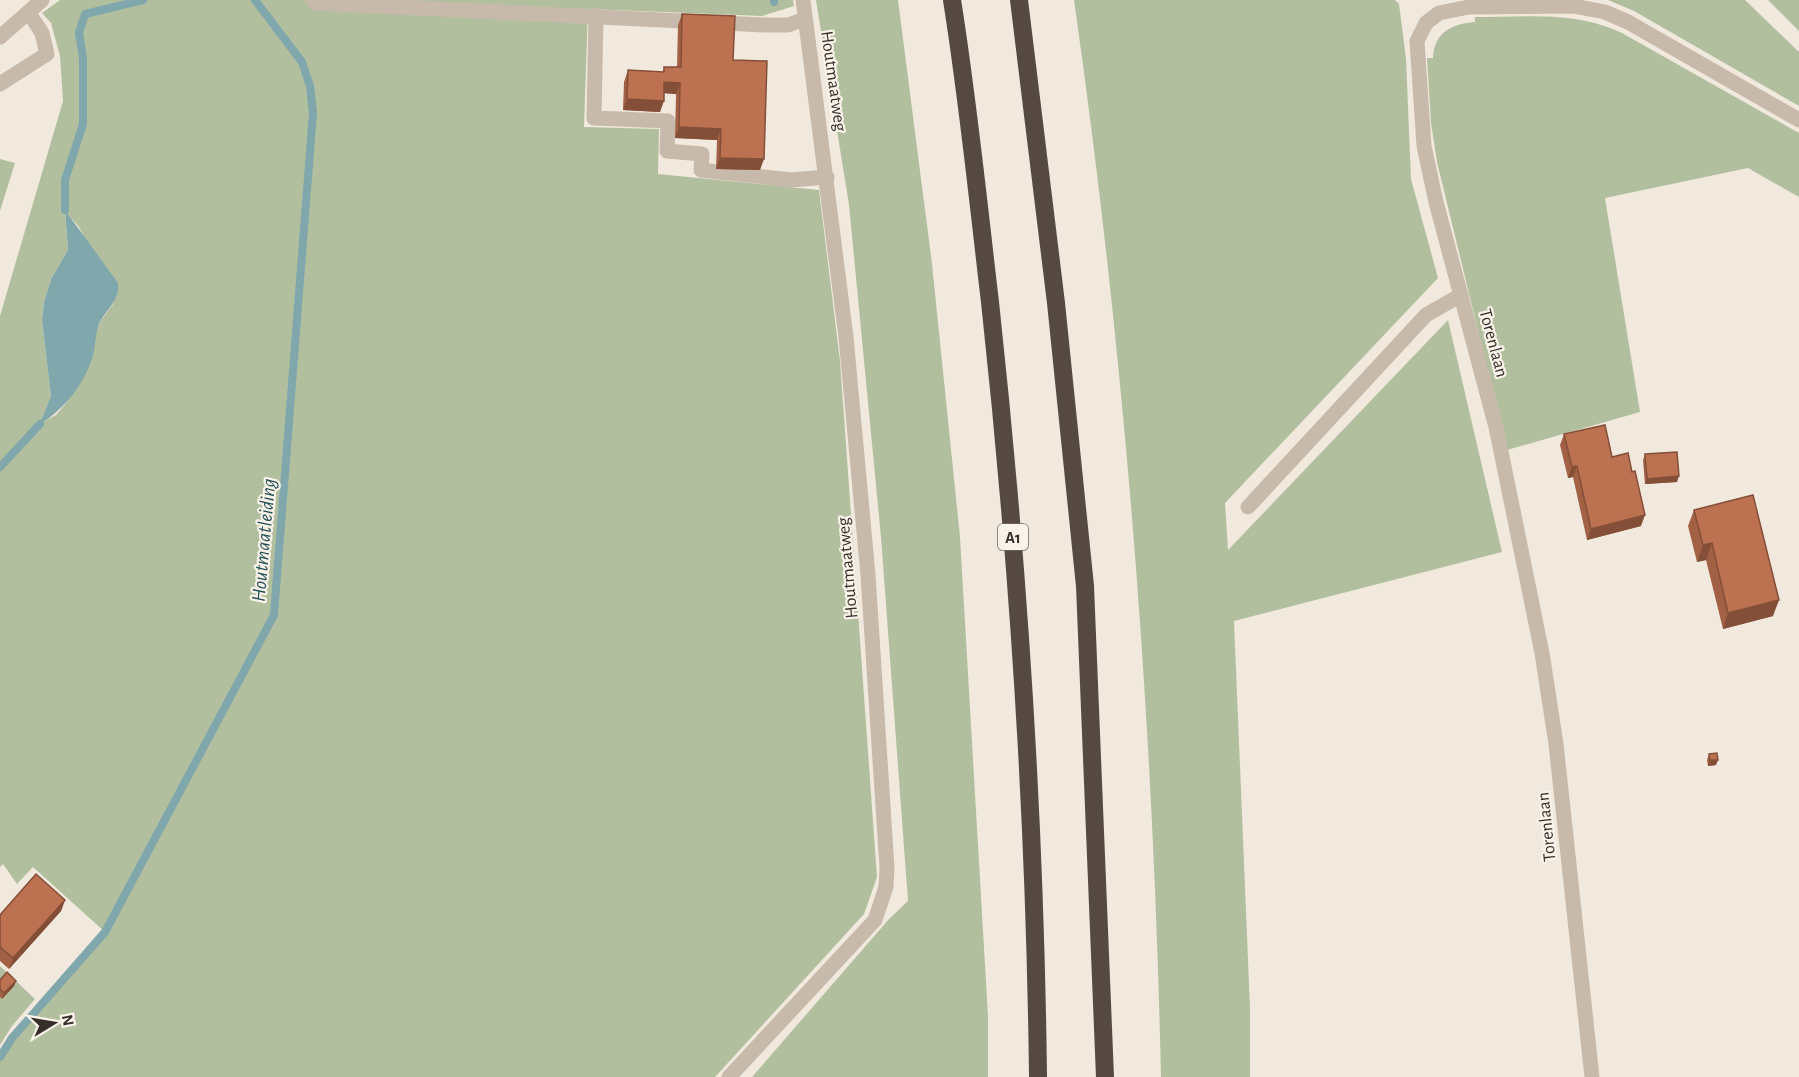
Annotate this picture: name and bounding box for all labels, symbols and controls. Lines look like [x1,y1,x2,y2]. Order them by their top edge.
street label: Houtmaatweg [817,30,849,133]
street label: Torenlaan [1475,307,1511,379]
water label: Houtmaatleiding [249,478,279,603]
street label: Houtmaatweg [835,516,861,619]
road number: A1 [998,524,1028,550]
street label: Torenlaan [1534,791,1560,863]
north arrow [24,993,84,1053]
text: N [59,1013,77,1027]

